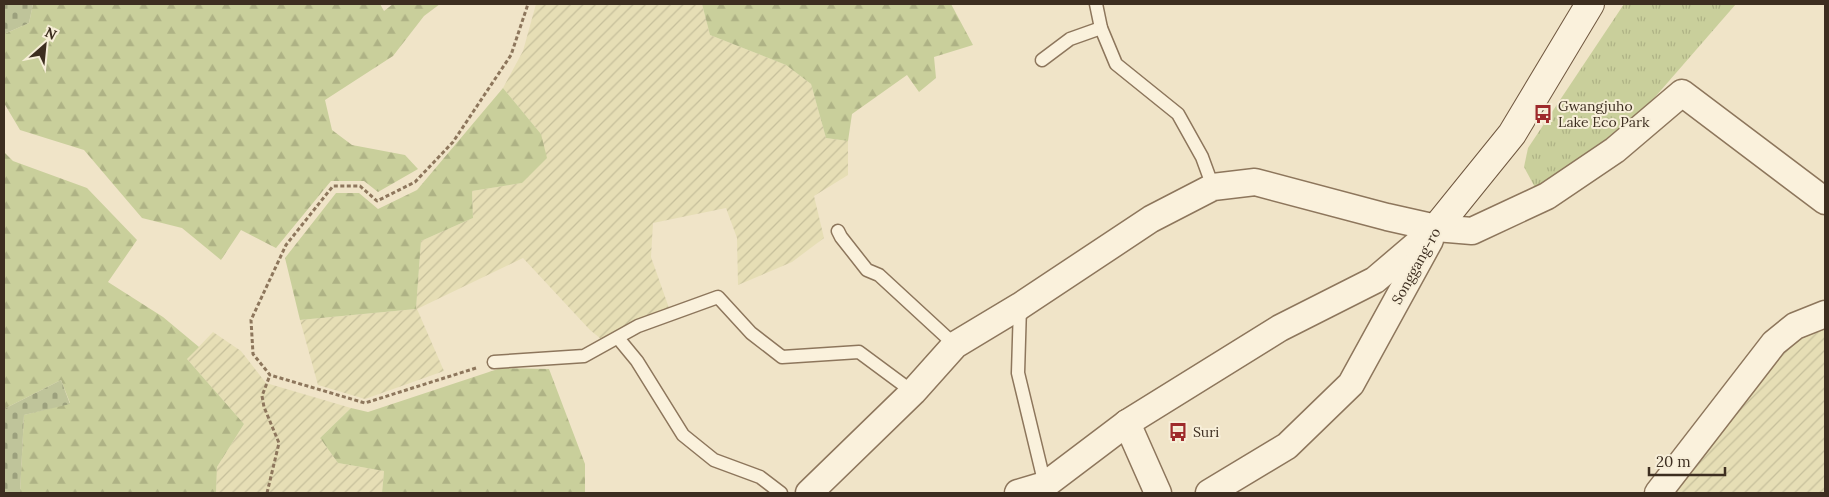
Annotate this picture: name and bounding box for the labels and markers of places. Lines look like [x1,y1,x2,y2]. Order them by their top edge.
place label: Gwangjuho Lake Eco Park [1558,97,1650,131]
bus stop icon: Gwangjuho Lake Eco Park [1532,103,1554,125]
bus stop icon: Suri [1167,421,1189,443]
place label: Suri [1193,423,1219,441]

